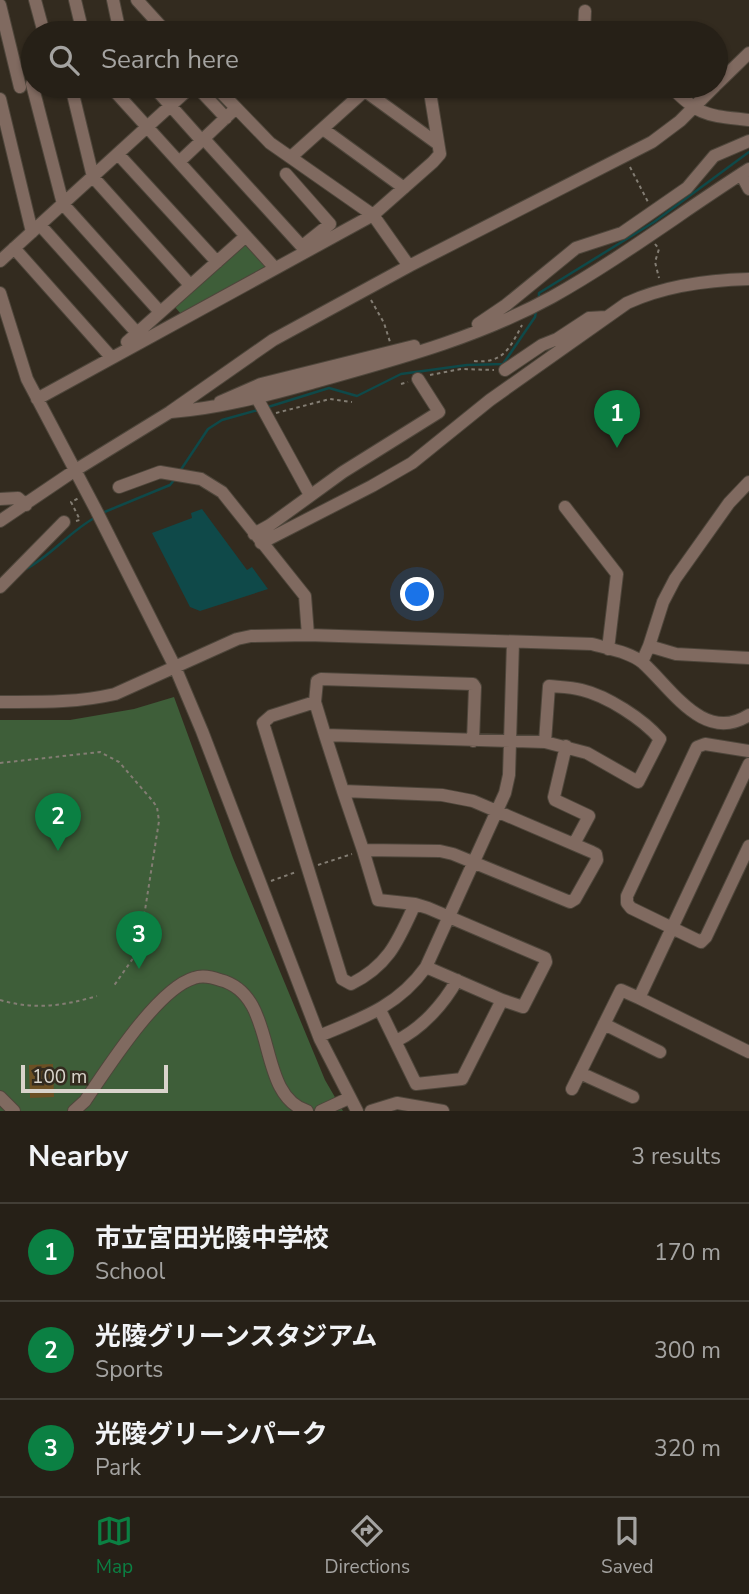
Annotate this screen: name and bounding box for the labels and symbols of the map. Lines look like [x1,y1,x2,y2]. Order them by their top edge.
pin: 1 [594,390,640,448]
your location [400,577,434,611]
pin: 2 [35,793,81,851]
pin: 3 [116,911,162,969]
scale bar [21,1062,168,1094]

